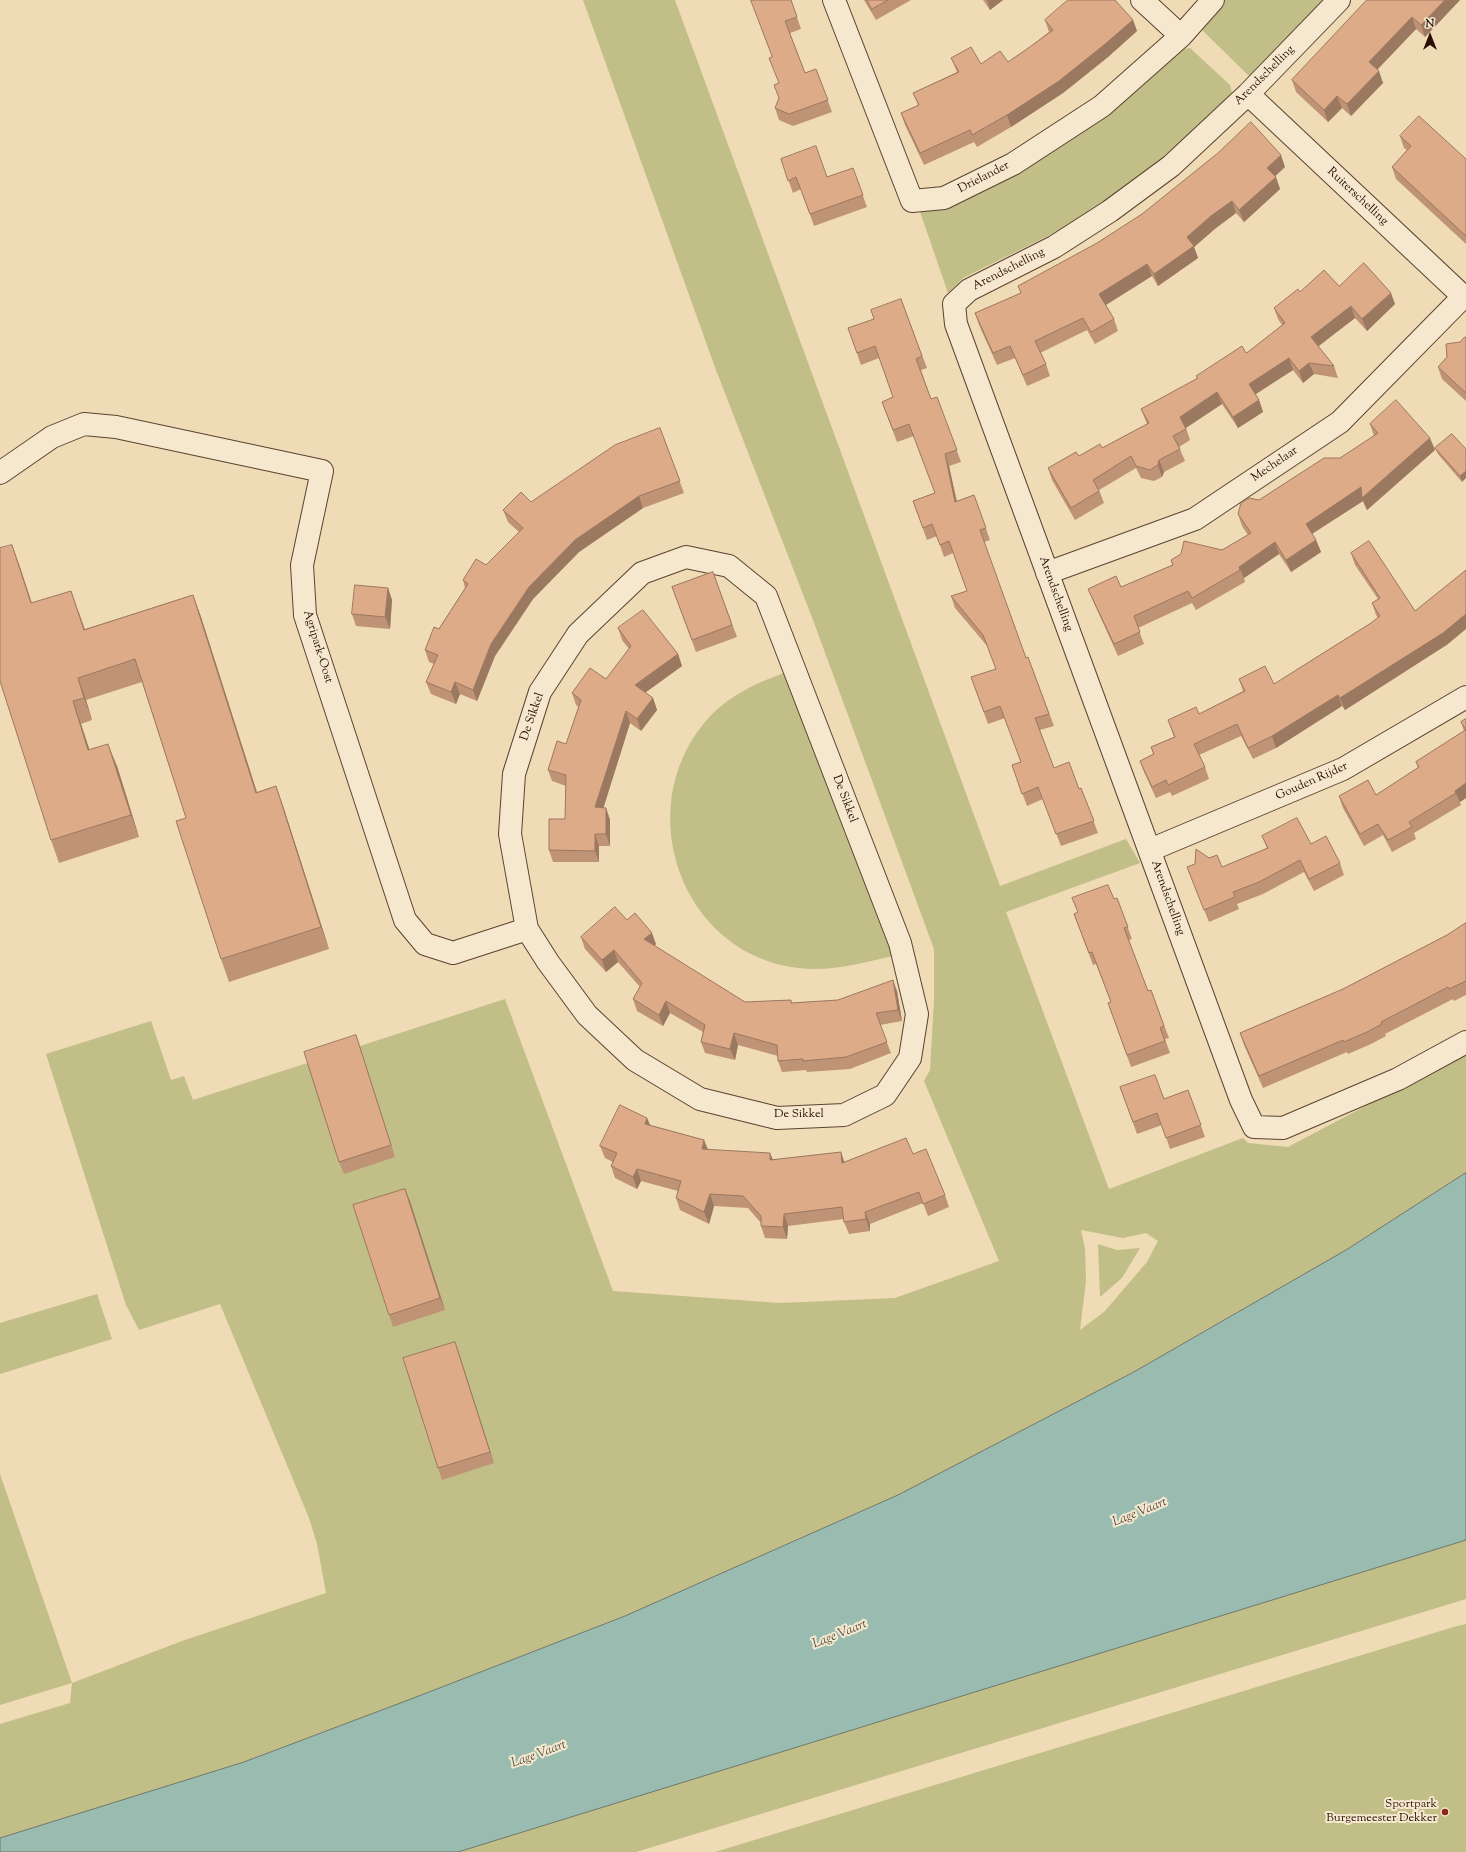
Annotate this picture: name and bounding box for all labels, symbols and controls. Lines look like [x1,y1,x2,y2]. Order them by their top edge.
north arrow [1410,16,1450,56]
text: N [1426,16,1434,32]
street label: Arendschelling [1232,43,1298,109]
street label: Drielander [956,159,1012,197]
street label: Ruiterschelling [1323,165,1391,229]
street label: Arendschelling [971,246,1047,294]
street label: Mechelaar [1249,444,1301,486]
street label: Arendschelling [1035,555,1075,633]
street label: Agripark-Oost [299,609,335,685]
street label: De Sikkel [518,691,548,743]
street label: Gouden Rijder [1274,760,1350,804]
street label: De Sikkel [828,773,860,825]
street label: Arendschelling [1147,859,1187,937]
street label: De Sikkel [774,1108,824,1122]
water label: Lage Vaart [1110,1495,1170,1531]
water label: Lage Vaart [810,1617,870,1653]
water label: Lage Vaart [509,1738,569,1772]
place label: Sportpark Burgemeester Dekker [1326,1798,1437,1826]
marker: Sportpark Burgemeester Dekker [1440,1807,1450,1817]

